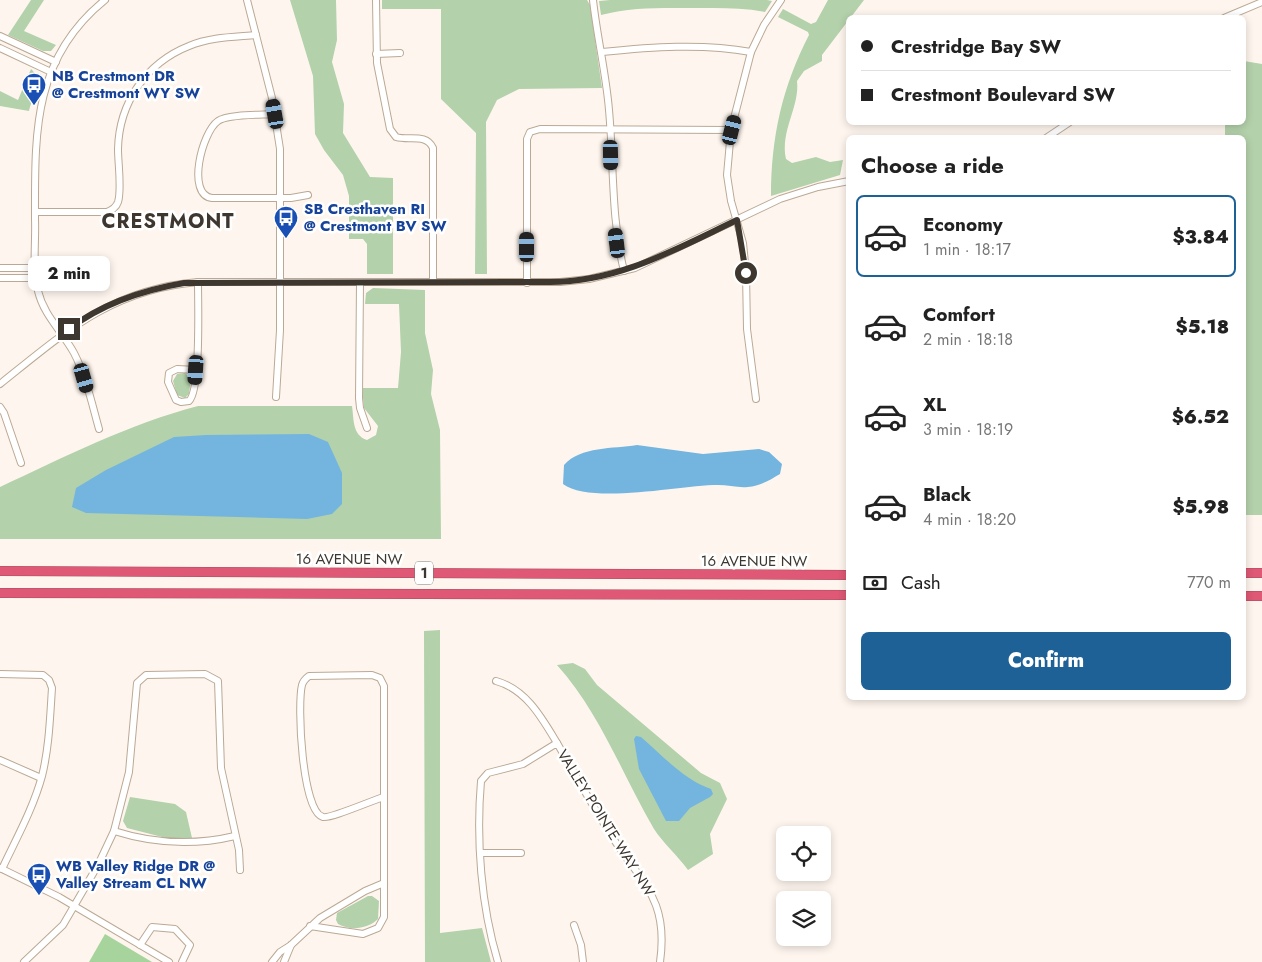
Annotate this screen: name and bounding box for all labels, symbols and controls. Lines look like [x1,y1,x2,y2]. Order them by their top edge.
text: Crestridge Bay SW [891,33,1061,60]
place label: NB Crestmont DR @ Crestmont WY SW [52,65,200,104]
bus stop icon: NB Crestmont DR @ Crestmont WY SW [21,72,47,106]
text: Crestmont Boulevard SW [891,81,1115,108]
car [265,98,284,130]
car [721,114,742,146]
car [603,140,618,170]
text: Choose a ride [861,149,1004,181]
place label: SB Cresthaven RI @ Crestmont BV SW [304,198,446,237]
bus stop icon: SB Cresthaven RI @ Crestmont BV SW [273,205,299,239]
district label: CRESTMONT [101,207,235,236]
text: Economy [923,211,1003,238]
icon: car [863,214,908,259]
text: $3.84 [1172,223,1229,250]
car [607,227,626,259]
car [519,232,534,262]
text: 1 min · 18:17 [923,238,1011,261]
callout: 2 min [28,256,110,292]
text: 2 min [48,262,90,285]
route start [735,262,757,284]
text: Comfort [923,301,995,328]
icon: car [863,304,908,349]
text: $5.18 [1176,313,1229,340]
route end [58,318,80,340]
text: 2 min · 18:18 [923,328,1013,351]
car [187,355,204,385]
car [72,362,95,394]
text: XL [923,391,946,418]
icon: car [863,394,908,439]
text: $6.52 [1172,403,1229,430]
text: 3 min · 18:19 [923,418,1013,441]
text: Black [923,481,971,508]
icon: car [863,484,908,529]
text: $5.98 [1172,493,1229,520]
text: 4 min · 18:20 [923,508,1016,531]
street label: 16 AVENUE NW [296,548,402,570]
street label: 16 AVENUE NW [701,550,807,572]
road number: 1 [415,562,433,584]
icon: cash [861,569,889,597]
text: Cash [901,569,941,596]
text: 770 m [1187,571,1231,594]
button: Confirm [861,632,1231,690]
street label: VALLEY POINTE WAY NW [552,745,660,901]
map controls [776,826,831,946]
button: locate [776,826,831,881]
place label: WB Valley Ridge DR @ Valley Stream CL NW [55,855,215,894]
bus stop icon: WB Valley Ridge DR @ Valley Stream CL NW [26,862,52,896]
button: layers [776,891,831,946]

